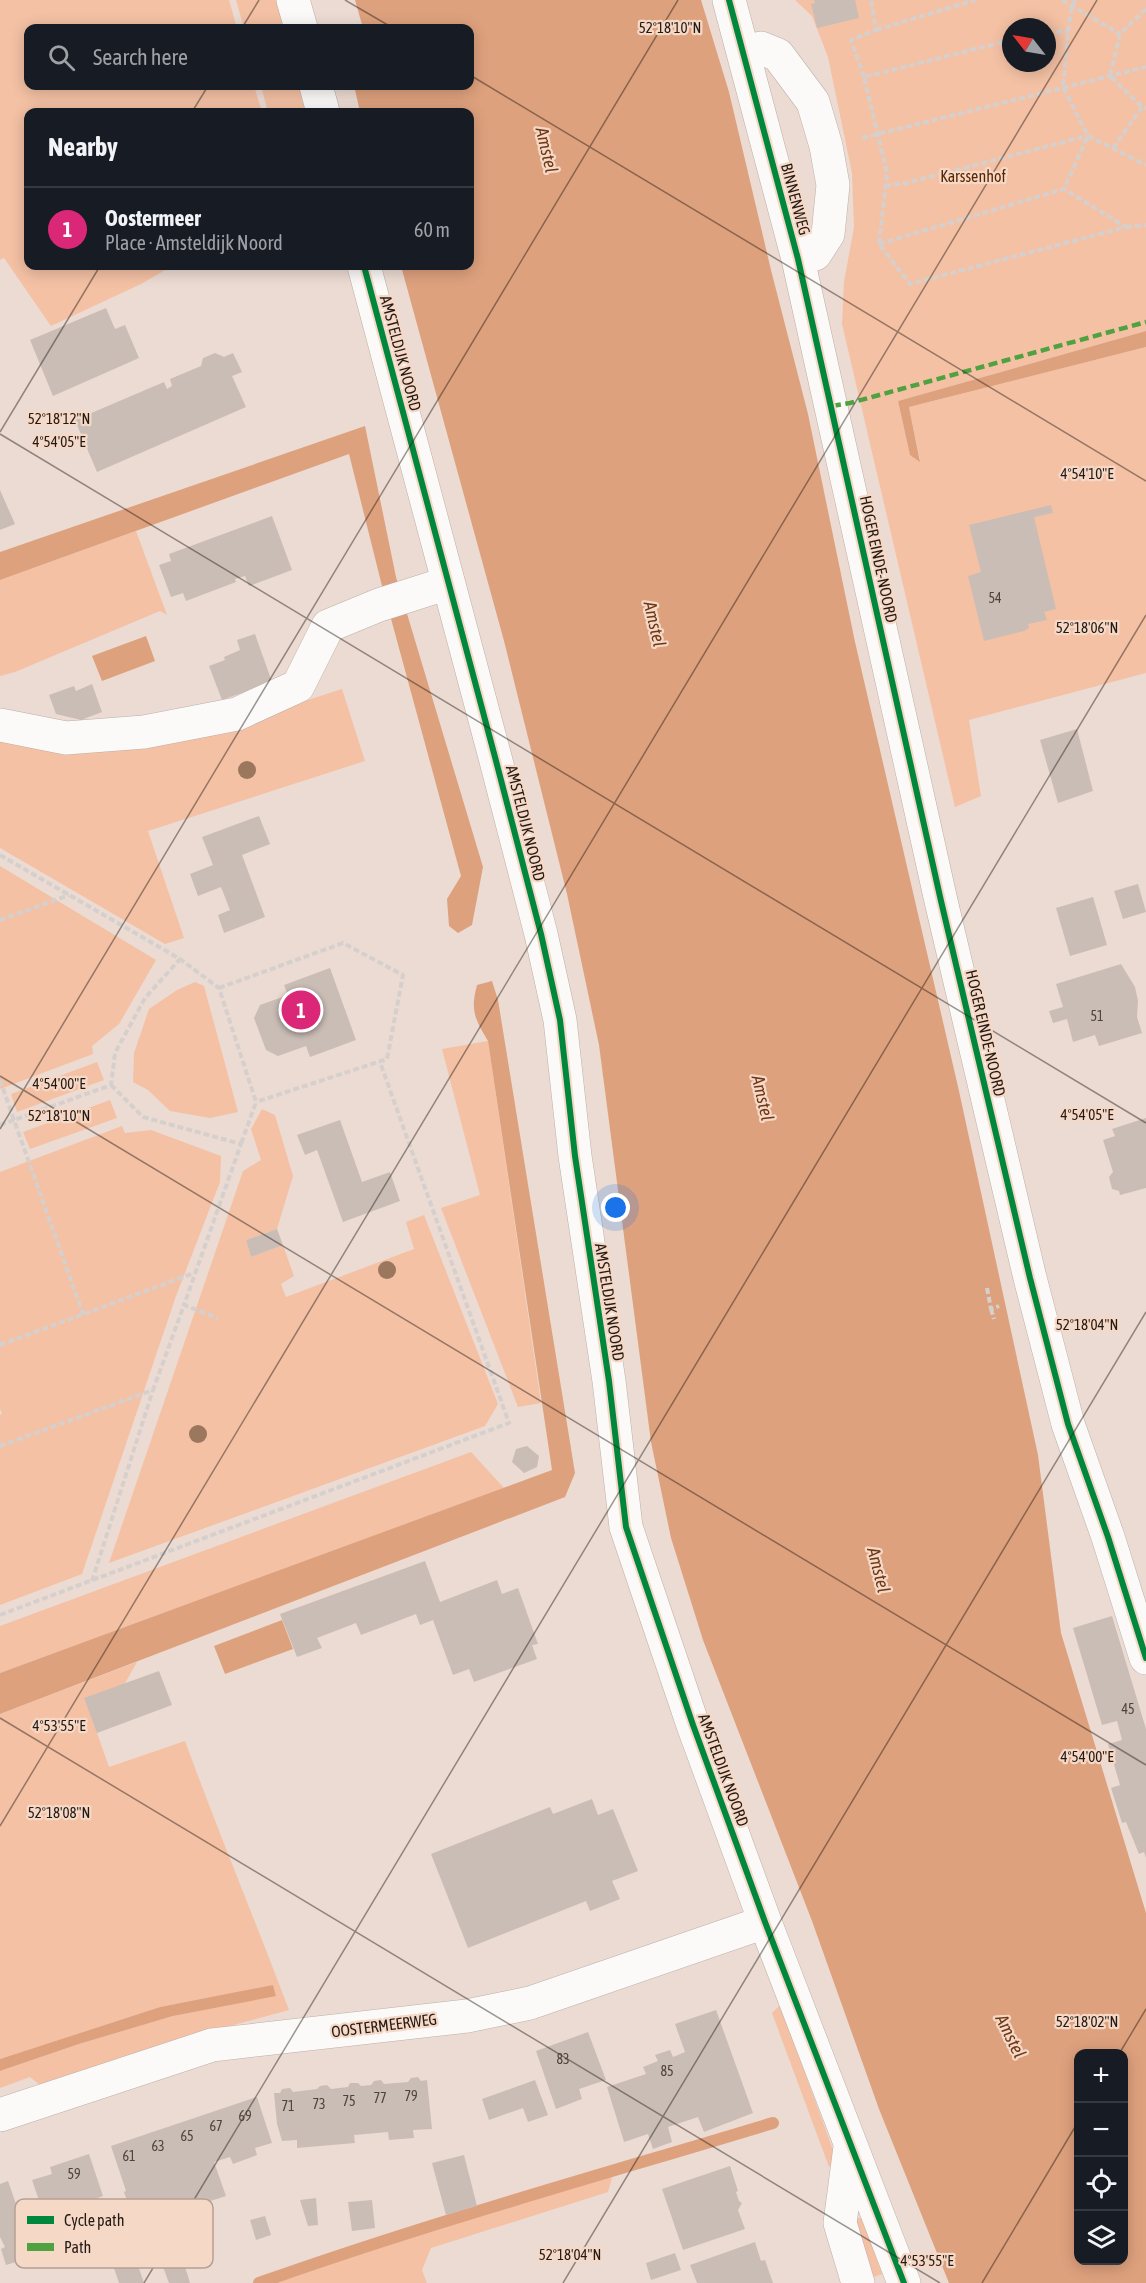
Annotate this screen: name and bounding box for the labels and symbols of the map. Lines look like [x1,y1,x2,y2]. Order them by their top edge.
north arrow [1002,18,1056,72]
text: 52°18'10"N [639,19,701,36]
water label: Amstel [531,124,562,175]
street label: BINNENWEG [778,161,814,237]
park label: Karssenhof [940,167,1006,185]
street label: AMSTELDIJK NOORD [377,293,425,413]
text: 52°18'12"N [28,410,90,427]
text: 4°54'05"E [32,433,86,450]
text: 4°54'10"E [1060,465,1114,482]
street label: HOGER EINDE-NOORD [857,494,901,624]
house number: 54 [988,590,1002,606]
water label: Amstel [639,598,670,649]
text: 52°18'06"N [1056,619,1118,636]
street label: AMSTELDIJK NOORD [503,763,549,883]
street label: HOGER EINDE-NOORD [963,968,1009,1098]
pin: 1 [282,988,320,1032]
house number: 51 [1090,1008,1104,1024]
water label: Amstel [747,1072,778,1123]
text: 4°54'00"E [32,1075,86,1092]
text: 4°54'05"E [1060,1106,1114,1123]
text: 52°18'10"N [28,1107,90,1124]
your location [601,1193,630,1222]
street label: AMSTELDIJK NOORD [592,1242,628,1362]
text: 52°18'04"N [1056,1316,1118,1333]
water label: Amstel [863,1544,895,1595]
house number: 45 [1121,1701,1135,1717]
street label: AMSTELDIJK NOORD [695,1711,753,1829]
text: 4°53'55"E [32,1717,86,1734]
text: 4°54'00"E [1060,1748,1114,1765]
text: 52°18'08"N [28,1804,90,1821]
street label: OOSTERMEERWEG [330,2010,438,2040]
water label: Amstel [991,2010,1031,2061]
text: 52°18'02"N [1056,2013,1118,2030]
house number: 83 [556,2051,570,2067]
house number: 85 [660,2063,674,2079]
house number: 79 [404,2088,418,2104]
house number: 77 [373,2090,387,2106]
house number: 75 [342,2093,356,2109]
house number: 73 [312,2096,326,2112]
house number: 71 [281,2098,295,2114]
house number: 69 [238,2108,252,2124]
house number: 67 [209,2118,223,2134]
house number: 65 [180,2128,194,2144]
house number: 63 [151,2138,165,2154]
house number: 61 [122,2148,136,2164]
house number: 59 [67,2166,81,2182]
legend [15,2199,213,2268]
text: Cycle path [64,2211,124,2230]
text: Path [64,2238,91,2256]
text: 52°18'04"N [539,2246,601,2263]
text: 4°53'55"E [900,2252,954,2269]

